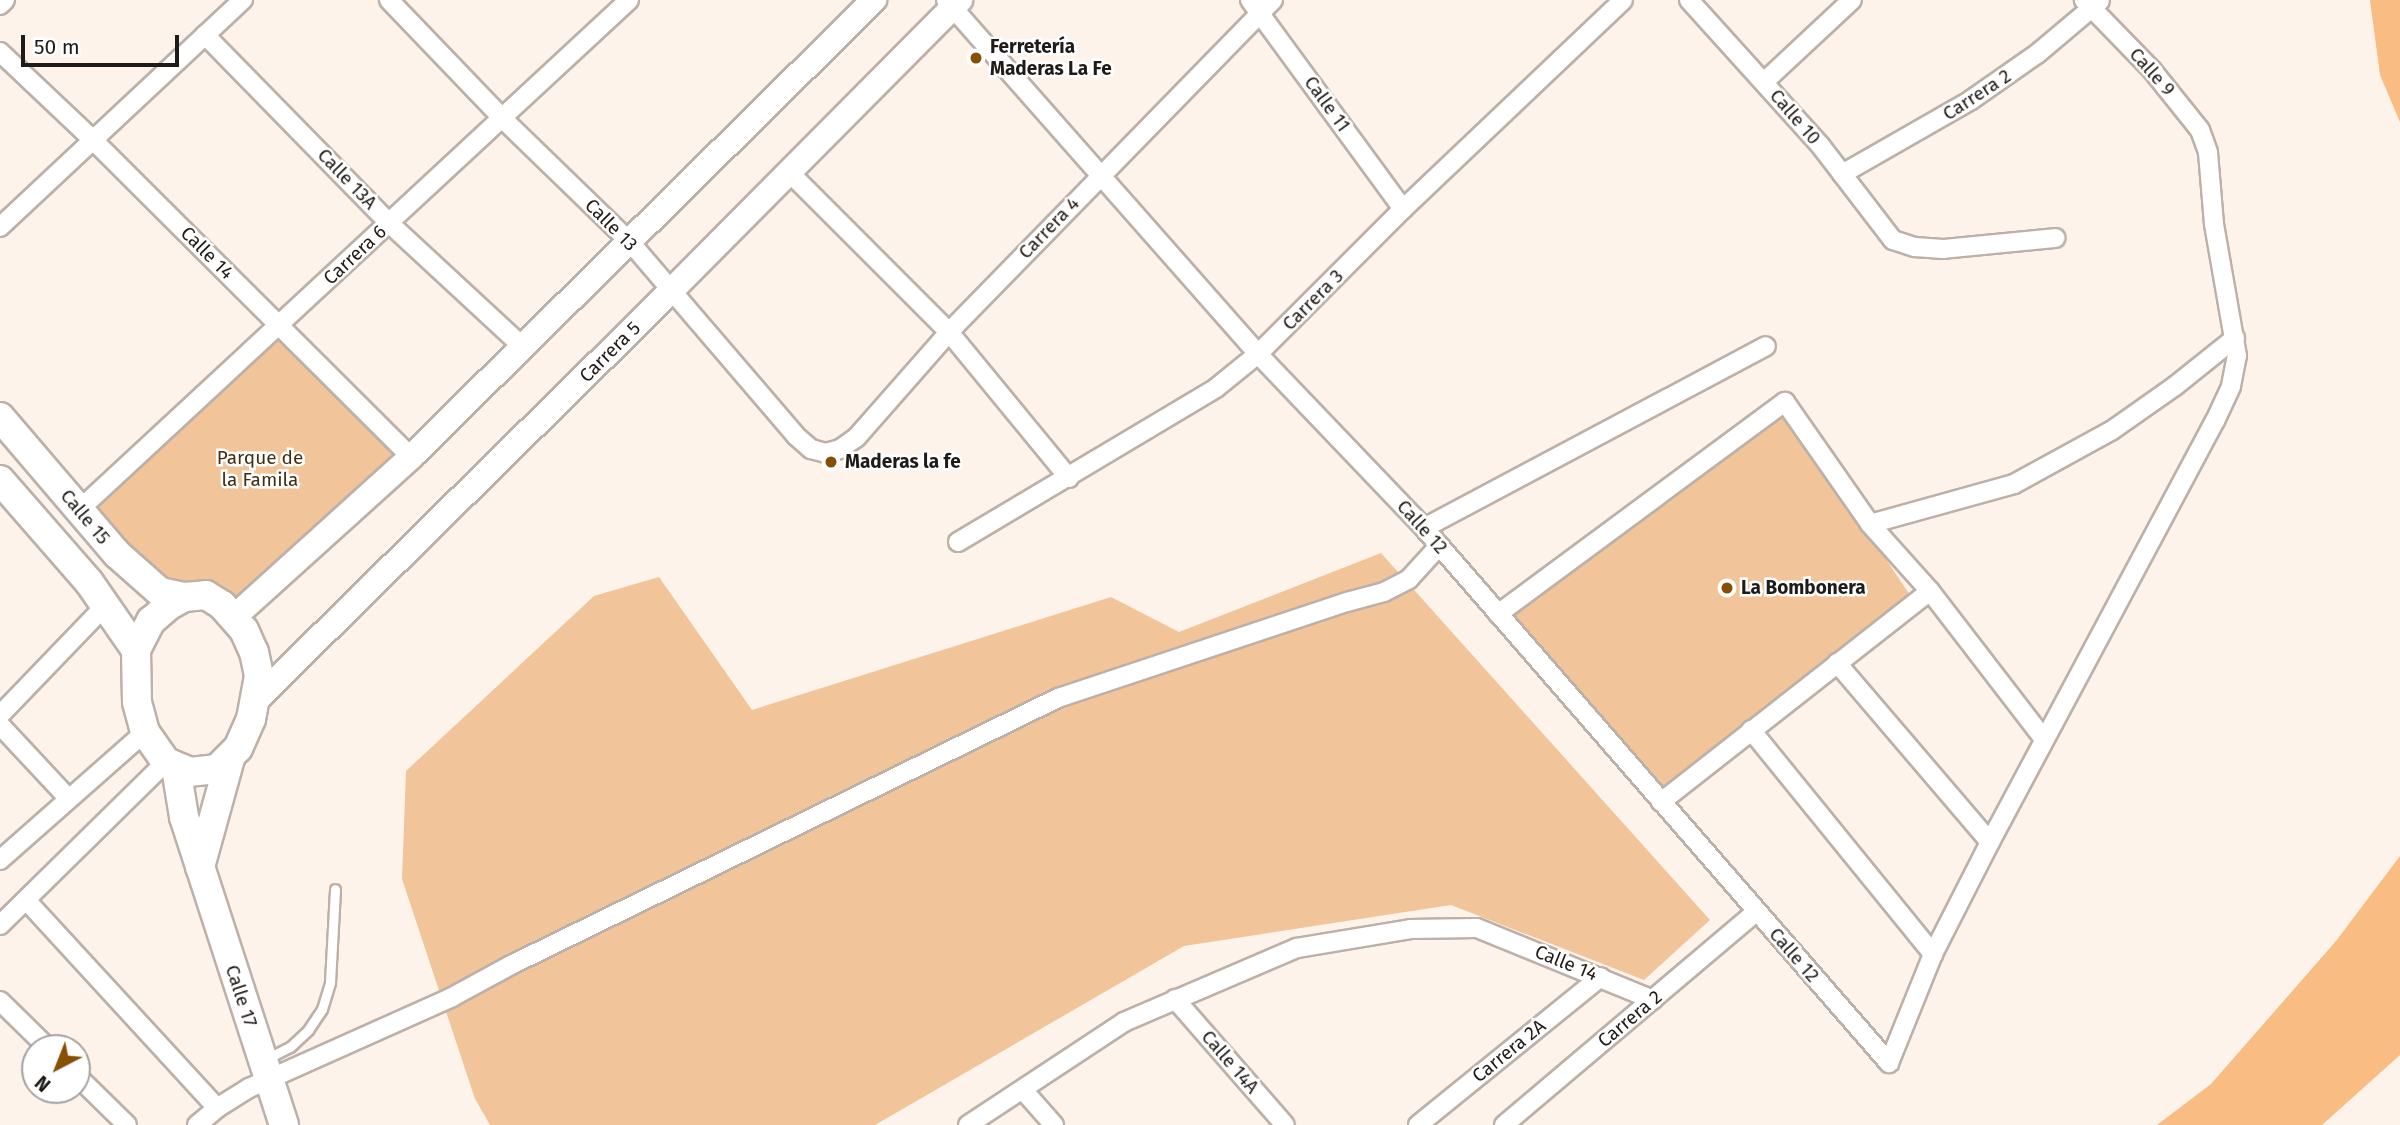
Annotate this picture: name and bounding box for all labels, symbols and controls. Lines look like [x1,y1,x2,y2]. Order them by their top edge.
scale bar [24,21,182,65]
text: 50 m [34,34,80,60]
place label: Ferretería Maderas La Fe [990,36,1112,80]
street label: Calle 9 [2124,43,2180,101]
marker: Ferretería Maderas La Fe [968,50,984,66]
street label: Carrera 2 [1939,65,2015,125]
street label: Calle 11 [1299,72,1355,136]
street label: Calle 10 [1765,85,1825,149]
street label: Calle 13A [313,144,381,214]
street label: Carrera 4 [1014,192,1084,264]
street label: Calle 13 [580,194,642,256]
street label: Carrera 6 [319,220,391,290]
street label: Calle 14 [176,222,238,284]
street label: Carrera 3 [1278,265,1348,335]
street label: Carrera 5 [575,317,645,387]
park label: Parque de la Famila [217,447,303,491]
place label: Maderas la fe [845,451,961,473]
marker: Maderas la fe [823,454,839,470]
street label: Calle 15 [55,485,115,549]
street label: Calle 12 [1392,495,1452,559]
place label: La Bombonera [1741,577,1866,599]
marker: La Bombonera [1719,580,1735,596]
street label: Calle 12 [1764,923,1824,987]
street label: Calle 14 [1531,940,1601,986]
street label: Calle 17 [220,962,262,1030]
street label: Carrera 2 [1593,986,1667,1052]
street label: Carrera 2A [1468,1015,1550,1087]
street label: Calle 14A [1196,1026,1264,1098]
north arrow [21,1034,91,1104]
text: N [31,1071,55,1096]

